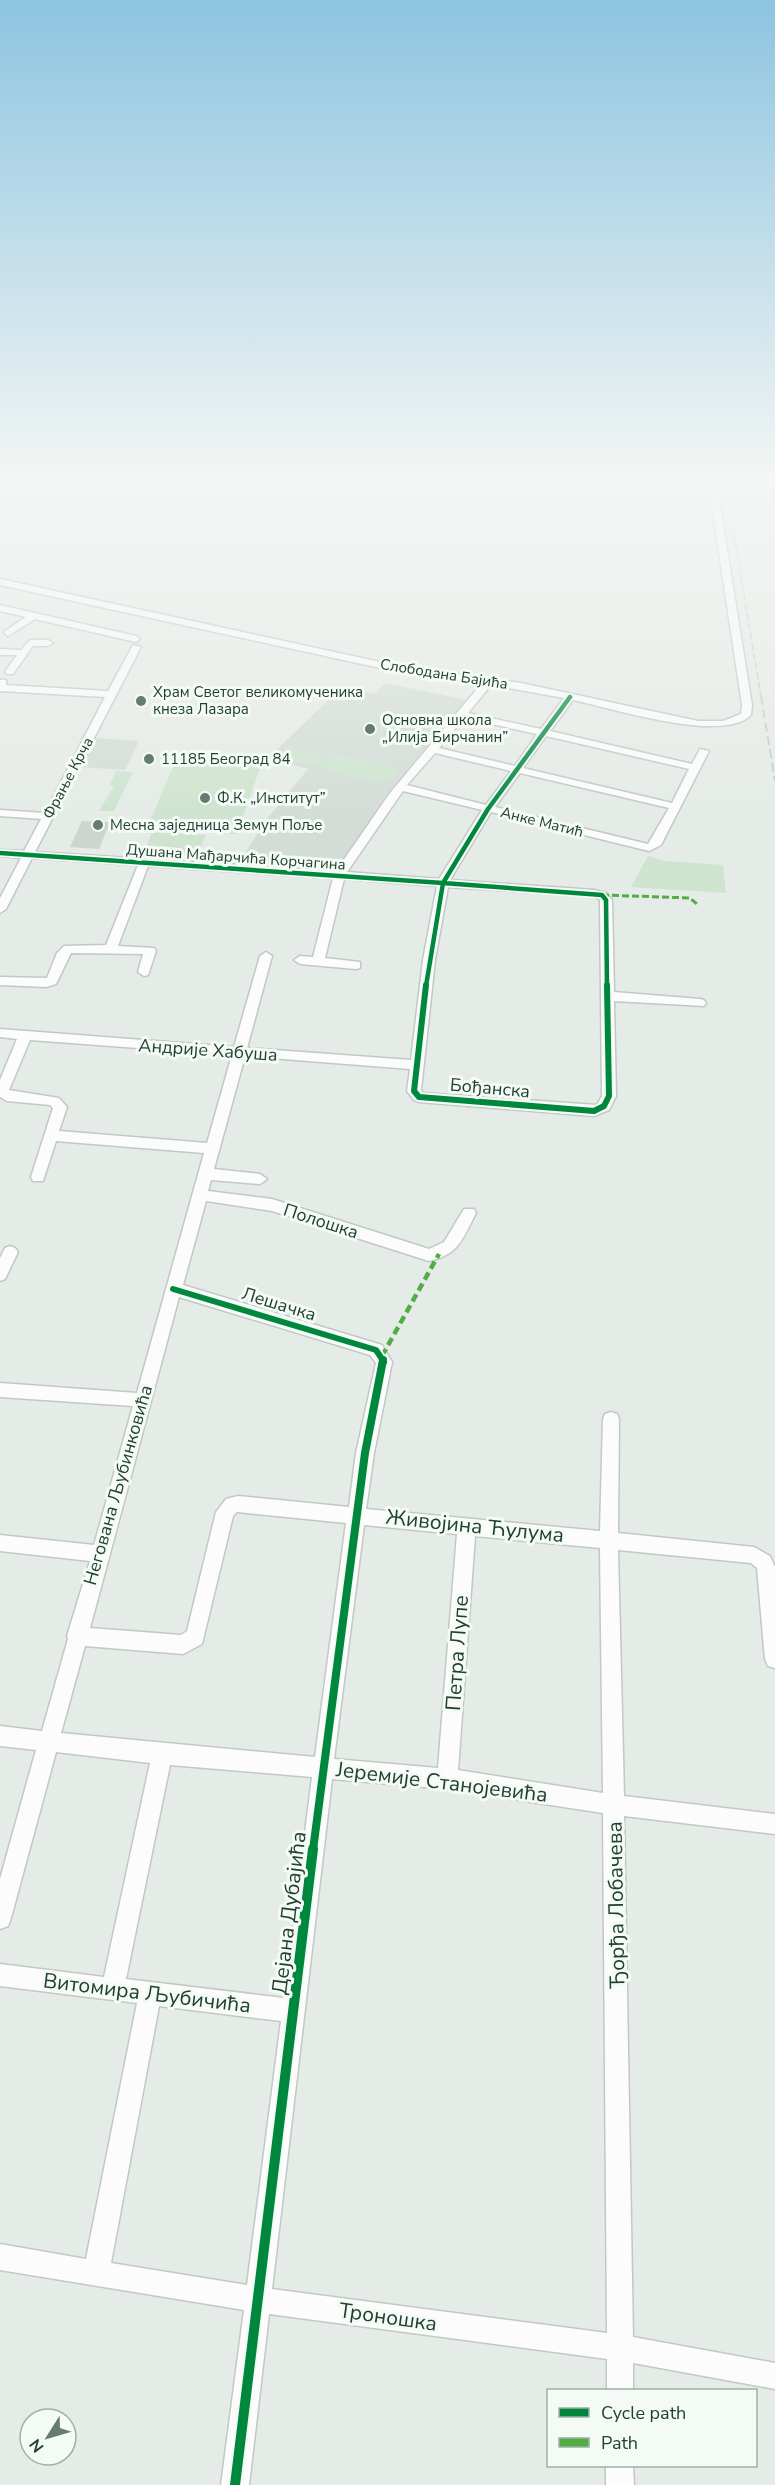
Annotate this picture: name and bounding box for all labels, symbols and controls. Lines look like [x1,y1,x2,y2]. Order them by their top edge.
street label: Слободана Бајића [379,654,509,694]
place label: Храм Светог великомученика кнеза Лазара [153,682,363,719]
marker: Храм Светог великомученика кнеза Лазара [134,694,148,708]
place label: Основна школа „Илија Бирчанин” [382,710,508,747]
marker: Основна школа „Илија Бирчанин” [363,722,377,736]
street label: Фрање Крча [38,734,98,822]
place label: 11185 Београд 84 [161,749,291,769]
marker: 11185 Београд 84 [142,752,156,766]
place label: Ф.К. „Институт” [217,788,326,808]
marker: Ф.К. „Институт” [198,791,212,805]
street label: Анке Матић [499,802,585,842]
place label: Месна заједница Земун Поље [110,815,322,835]
marker: Месна заједница Земун Поље [91,818,105,832]
street label: Душана Мађарчића Корчагина [126,839,346,875]
street label: Андрије Хабуша [138,1033,278,1067]
street label: Бођанска [449,1073,531,1103]
street label: Полошка [280,1198,362,1244]
street label: Лешачка [239,1281,319,1327]
street label: Негована Љубинковића [78,1382,158,1588]
street label: Живојина Ћулума [385,1503,565,1549]
street label: Петра Лупе [439,1594,475,1712]
street label: Јеремије Станојевића [334,1755,549,1809]
street label: Ђорђа Лобачева [601,1821,631,1989]
street label: Дејана Дубајића [265,1830,313,1996]
street label: Витомира Љубичића [42,1966,252,2020]
street label: Троношка [337,2296,439,2338]
legend [547,2389,757,2467]
text: Cycle path [601,2401,686,2425]
north arrow [18,2407,78,2467]
text: Path [601,2431,638,2455]
text: N [24,2434,49,2457]

